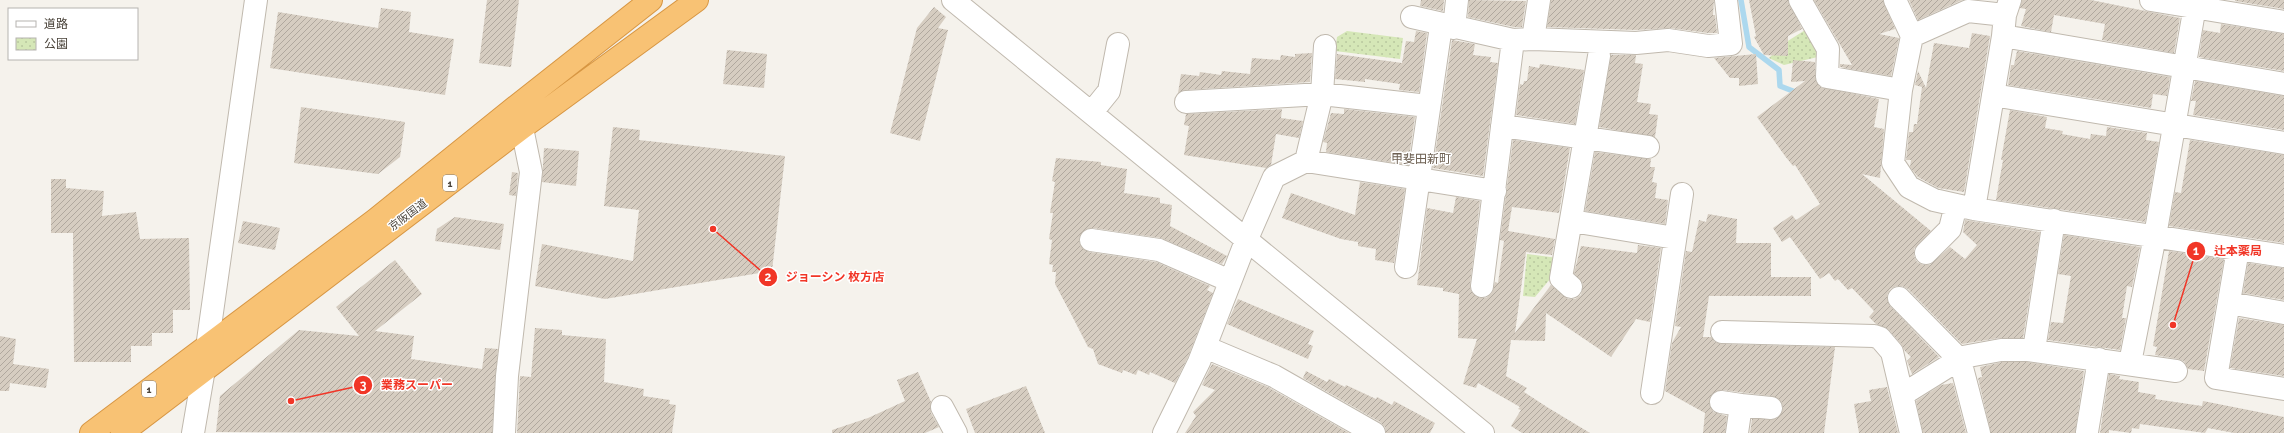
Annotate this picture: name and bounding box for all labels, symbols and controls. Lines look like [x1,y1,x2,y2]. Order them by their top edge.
legend [8,8,138,60]
text: 道路 [44,17,68,31]
text: 公園 [44,37,68,51]
district label: 甲斐田新町 [1391,152,1451,166]
road number: 1 [443,175,457,191]
street label: 京阪国道 [387,197,429,233]
callout: 辻本薬局 [2186,239,2270,263]
text: 1 [2193,244,2199,258]
text: 辻本薬局 [2214,244,2262,258]
callout: ジョーシン 枚方店 [758,265,893,289]
text: 2 [765,270,772,284]
text: ジョーシン 枚方店 [786,270,884,284]
callout: 業務スーパー [353,373,461,397]
text: 3 [360,378,367,392]
text: 業務スーパー [381,378,453,392]
road number: 1 [142,381,156,397]

